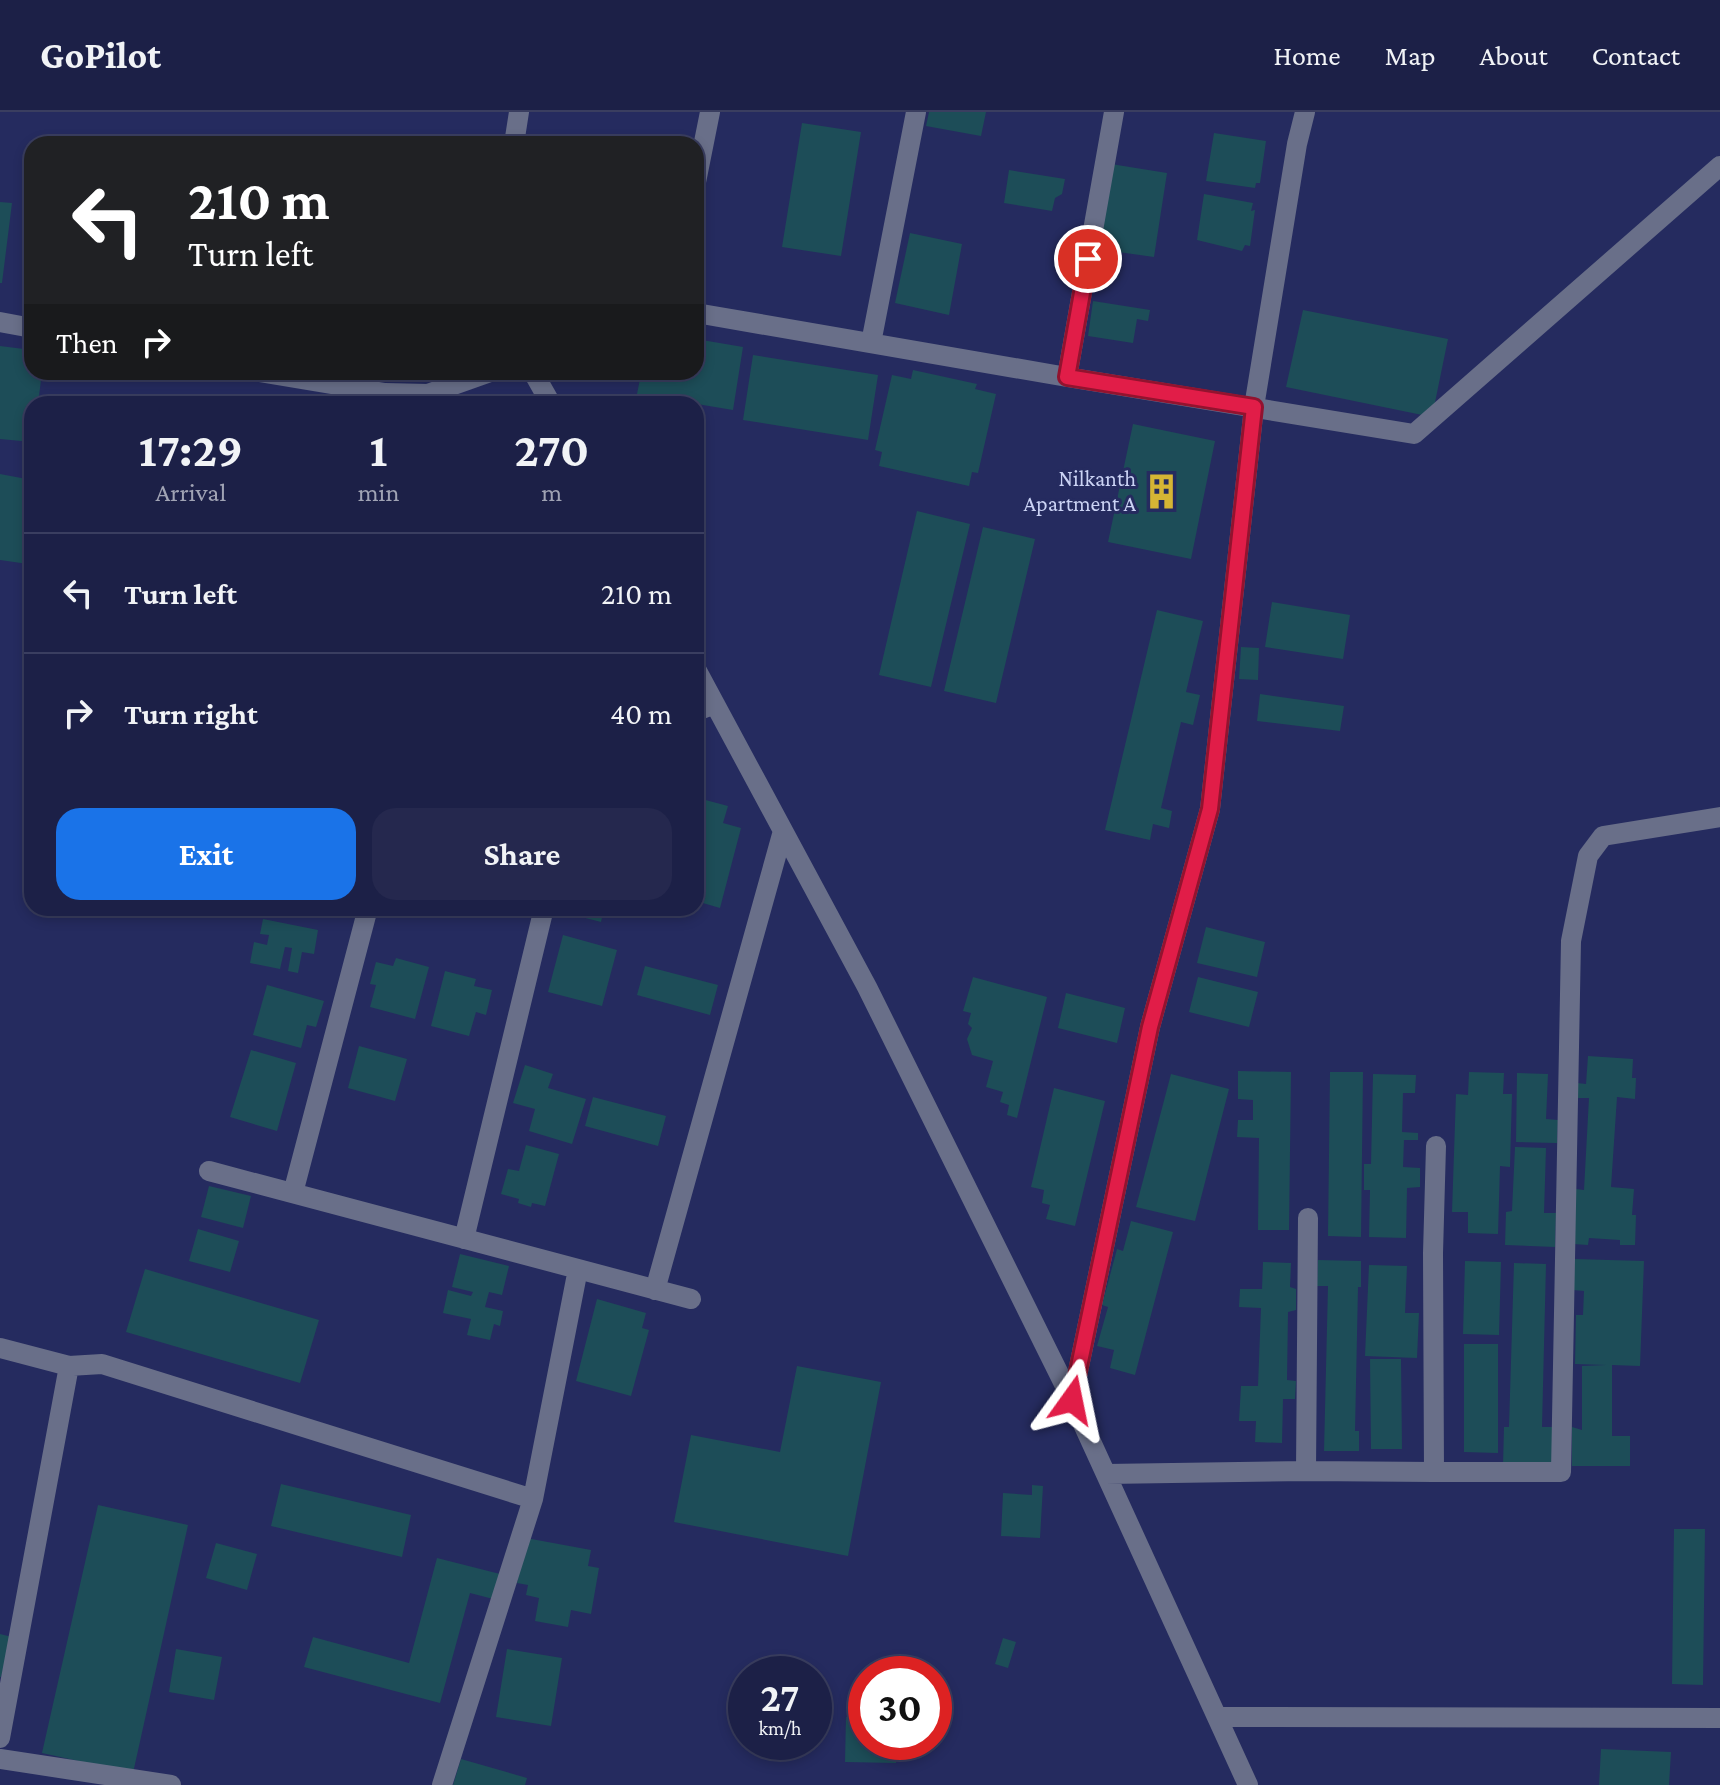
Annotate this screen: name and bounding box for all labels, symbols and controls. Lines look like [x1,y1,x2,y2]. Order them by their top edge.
text: GoPilot [40,34,161,76]
text: Home [1274,40,1341,71]
text: Map [1385,40,1436,71]
text: About [1480,40,1548,71]
text: Contact [1592,40,1680,71]
icon: left [56,168,160,272]
text: 210 m [188,169,330,231]
pin [1054,225,1122,293]
text: Turn left [188,234,313,274]
icon: arrive [1066,237,1110,281]
icon: right [134,320,178,364]
text: Then [56,326,118,359]
text: 17:29 [139,423,243,476]
text: 1 [370,423,388,476]
text: 270 [514,423,589,476]
place label: Nilkanth Apartment A [1024,466,1136,516]
building icon: Nilkanth Apartment A [1143,472,1181,510]
text: Arrival [155,478,226,507]
text: min [358,478,399,507]
text: m [541,478,562,507]
icon: left [56,571,100,615]
text: Turn left [124,577,237,610]
text: 210 m [601,577,672,610]
icon: right [56,691,100,735]
text: Turn right [124,697,258,730]
text: 40 m [610,697,672,730]
button: Exit [56,808,356,900]
button: Share [372,808,672,900]
position arrow [1030,1358,1114,1442]
speed limit sign: 30 [848,1656,952,1760]
text: 27 [761,1675,799,1720]
text: km/h [758,1717,802,1739]

